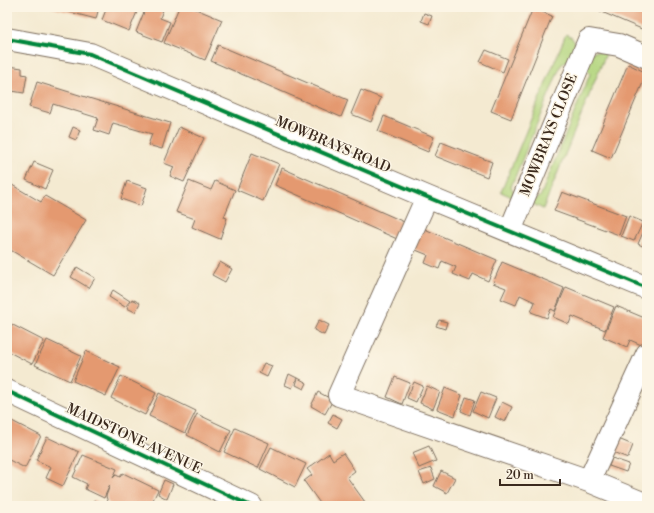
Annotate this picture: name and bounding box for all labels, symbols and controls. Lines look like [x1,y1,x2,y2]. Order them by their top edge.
street label: MOWBRAYS CLOSE [516,71,582,199]
street label: MOWBRAYS ROAD [273,113,394,177]
street label: MAIDSTONE AVENUE [63,400,205,478]
scale bar [500,461,560,487]
text: 20 m [506,468,534,483]

